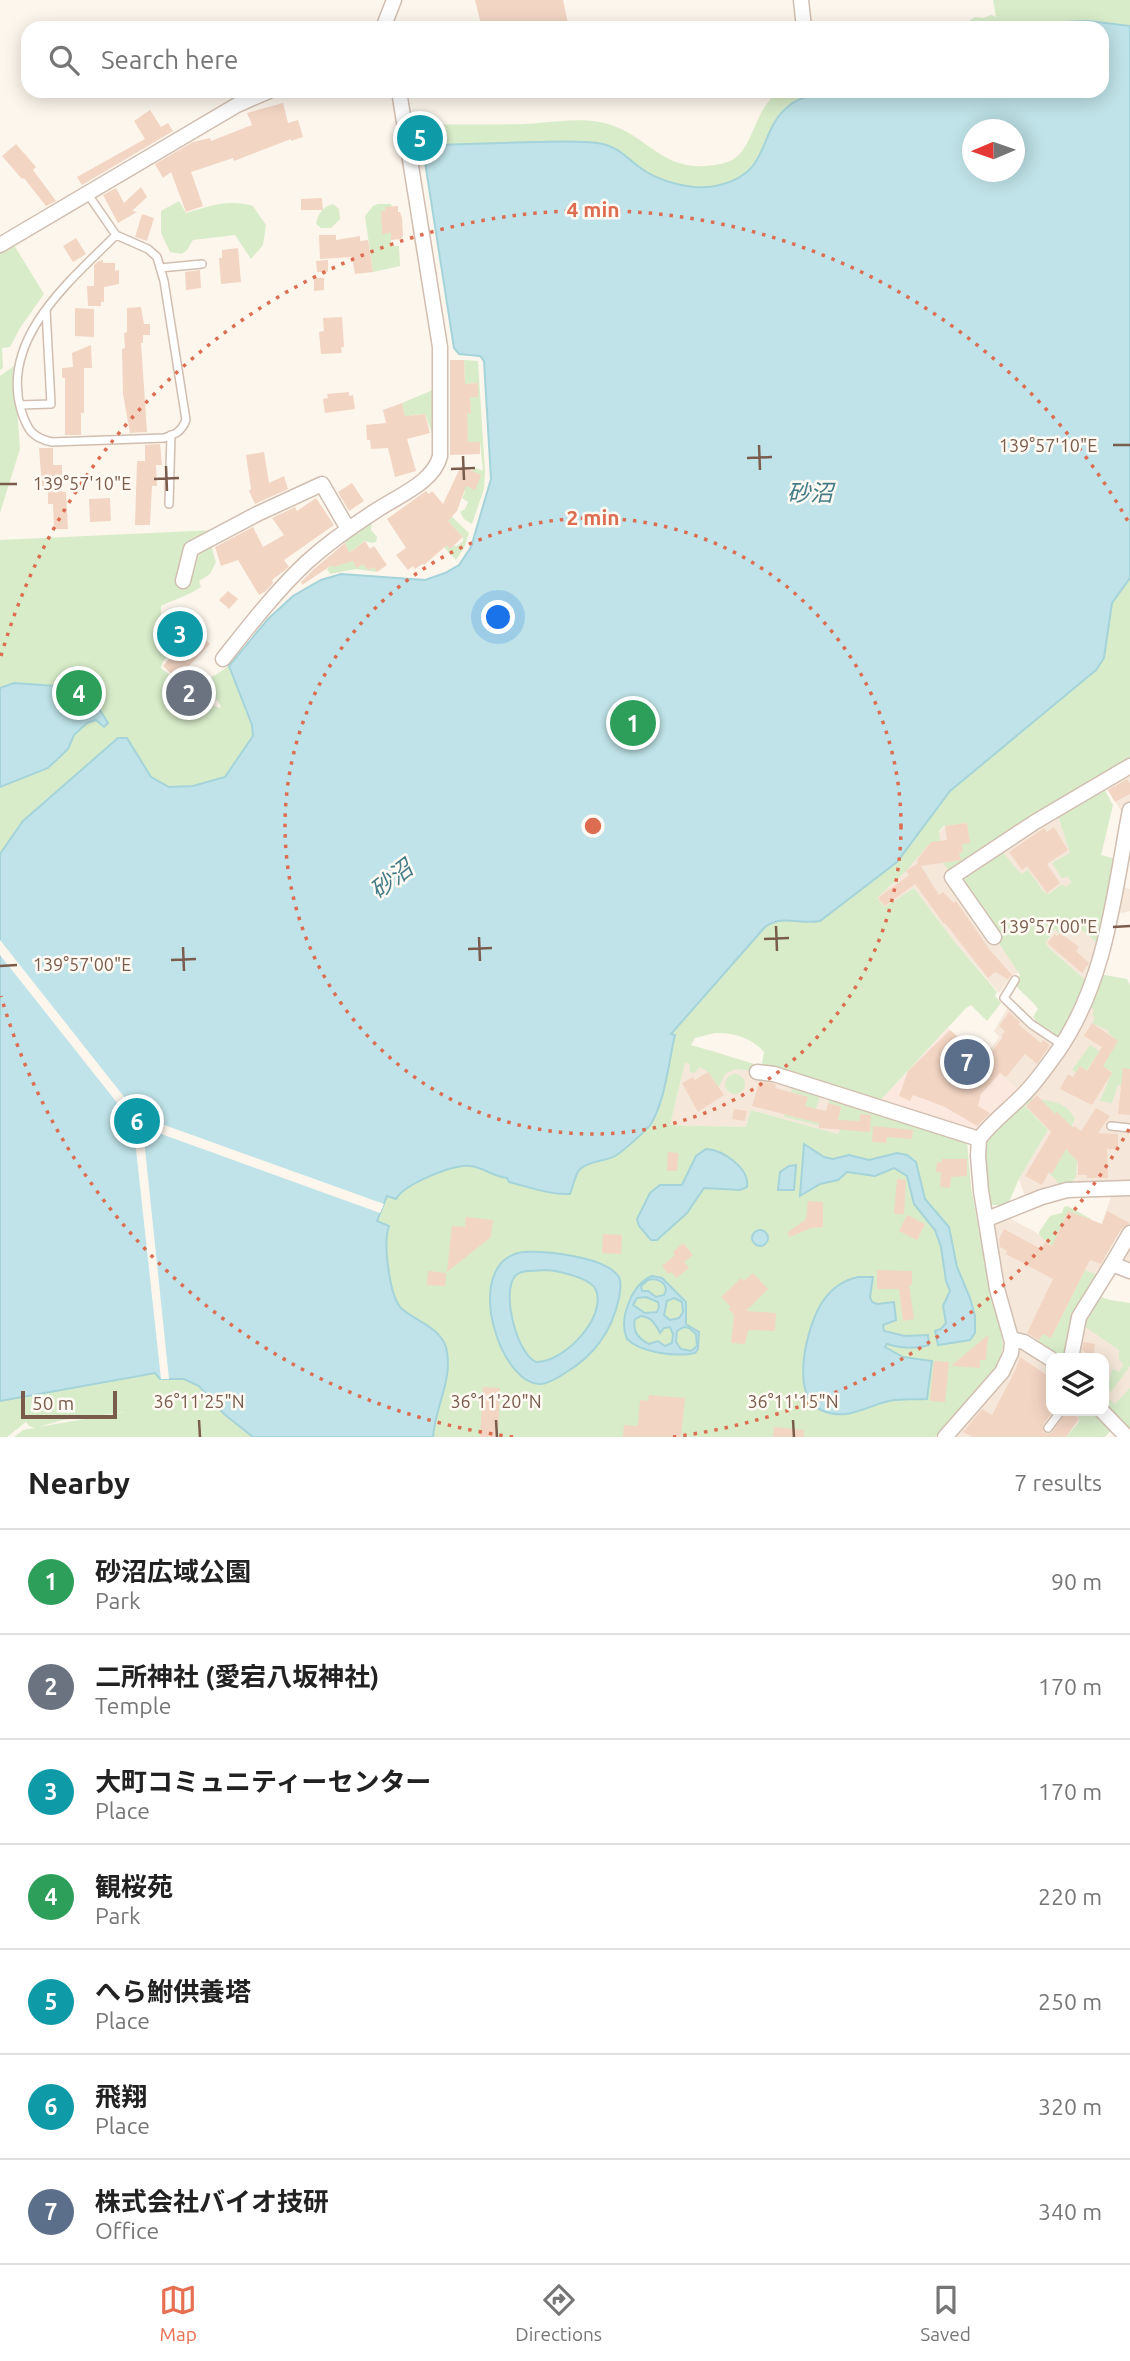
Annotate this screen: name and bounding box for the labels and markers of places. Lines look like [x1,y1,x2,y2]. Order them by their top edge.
pin: 5 [397,112,443,164]
pin: 3 [157,608,203,660]
pin: 4 [56,667,102,719]
pin: 2 [166,667,212,719]
pin: 1 [610,697,656,749]
centre of rings [581,814,605,838]
pin: 7 [944,1036,990,1088]
pin: 6 [114,1095,160,1147]

